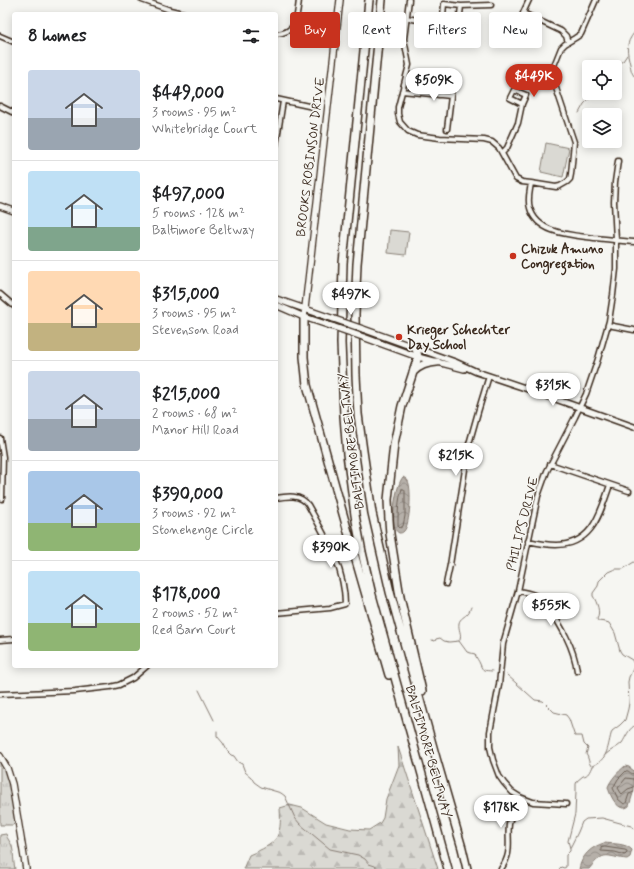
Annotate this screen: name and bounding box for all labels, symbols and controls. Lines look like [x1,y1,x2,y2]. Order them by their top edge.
chip: Buy [290,12,340,48]
chip: Rent [348,12,406,48]
chip: Filters [414,12,481,48]
chip: New [489,12,542,48]
text: 8 homes [28,25,87,47]
icon: filters [240,25,262,47]
map controls [582,60,622,148]
button: locate [582,60,622,100]
pin: $449K [506,64,562,98]
pin: $509K [406,68,462,102]
text: $449K [514,68,554,85]
text: $509K [415,72,453,89]
street label: BROOKS ROBINSON DRIVE [293,76,329,238]
text: $449,000 [152,82,224,104]
icon: home [60,86,108,134]
text: 3 rooms · 95 m² [152,104,236,121]
button: layers [582,108,622,148]
text: Whitebridge Court [152,121,257,138]
text: $497,000 [152,183,225,205]
icon: home [60,187,108,235]
text: 5 rooms · 128 m² [152,205,245,222]
text: Baltimore Beltway [152,222,255,239]
place label: Chizuk Amuno Congregation [521,241,604,276]
marker: Chizuk Amuno Congregation [508,251,518,261]
pin: $497K [323,282,379,316]
text: $315,000 [152,283,220,305]
text: $497K [331,286,371,303]
icon: home [60,287,108,335]
text: 3 rooms · 95 m² [152,305,236,322]
text: Stevenson Road [152,322,239,339]
place label: Krieger Schechter Day School [407,322,510,354]
marker: Krieger Schechter Day School [394,332,404,342]
street label: BALTIMORE BELTWAY [335,371,369,510]
pin: $315K [525,373,581,407]
text: $315K [535,377,571,394]
text: $215,000 [152,383,220,405]
icon: home [60,387,108,435]
text: 2 rooms · 68 m² [152,405,237,422]
text: Manor Hill Road [152,422,239,439]
pin: $215K [428,443,484,477]
text: $215K [438,447,474,464]
street label: PHILIPS DRIVE [503,475,543,573]
text: $390,000 [152,483,223,505]
icon: home [60,487,108,535]
text: 3 rooms · 92 m² [152,505,236,522]
text: Stonehenge Circle [152,522,254,539]
pin: $390K [303,535,359,569]
text: $390K [312,539,350,556]
text: $178,000 [152,583,220,605]
icon: home [60,587,108,635]
pin: $555K [523,593,579,627]
text: $555K [532,597,570,614]
text: 2 rooms · 52 m² [152,605,238,622]
text: Red Barn Court [152,622,236,639]
street label: BALTIMORE BELTWAY [401,684,455,821]
pin: $178K [473,795,529,829]
text: $178K [483,799,519,816]

